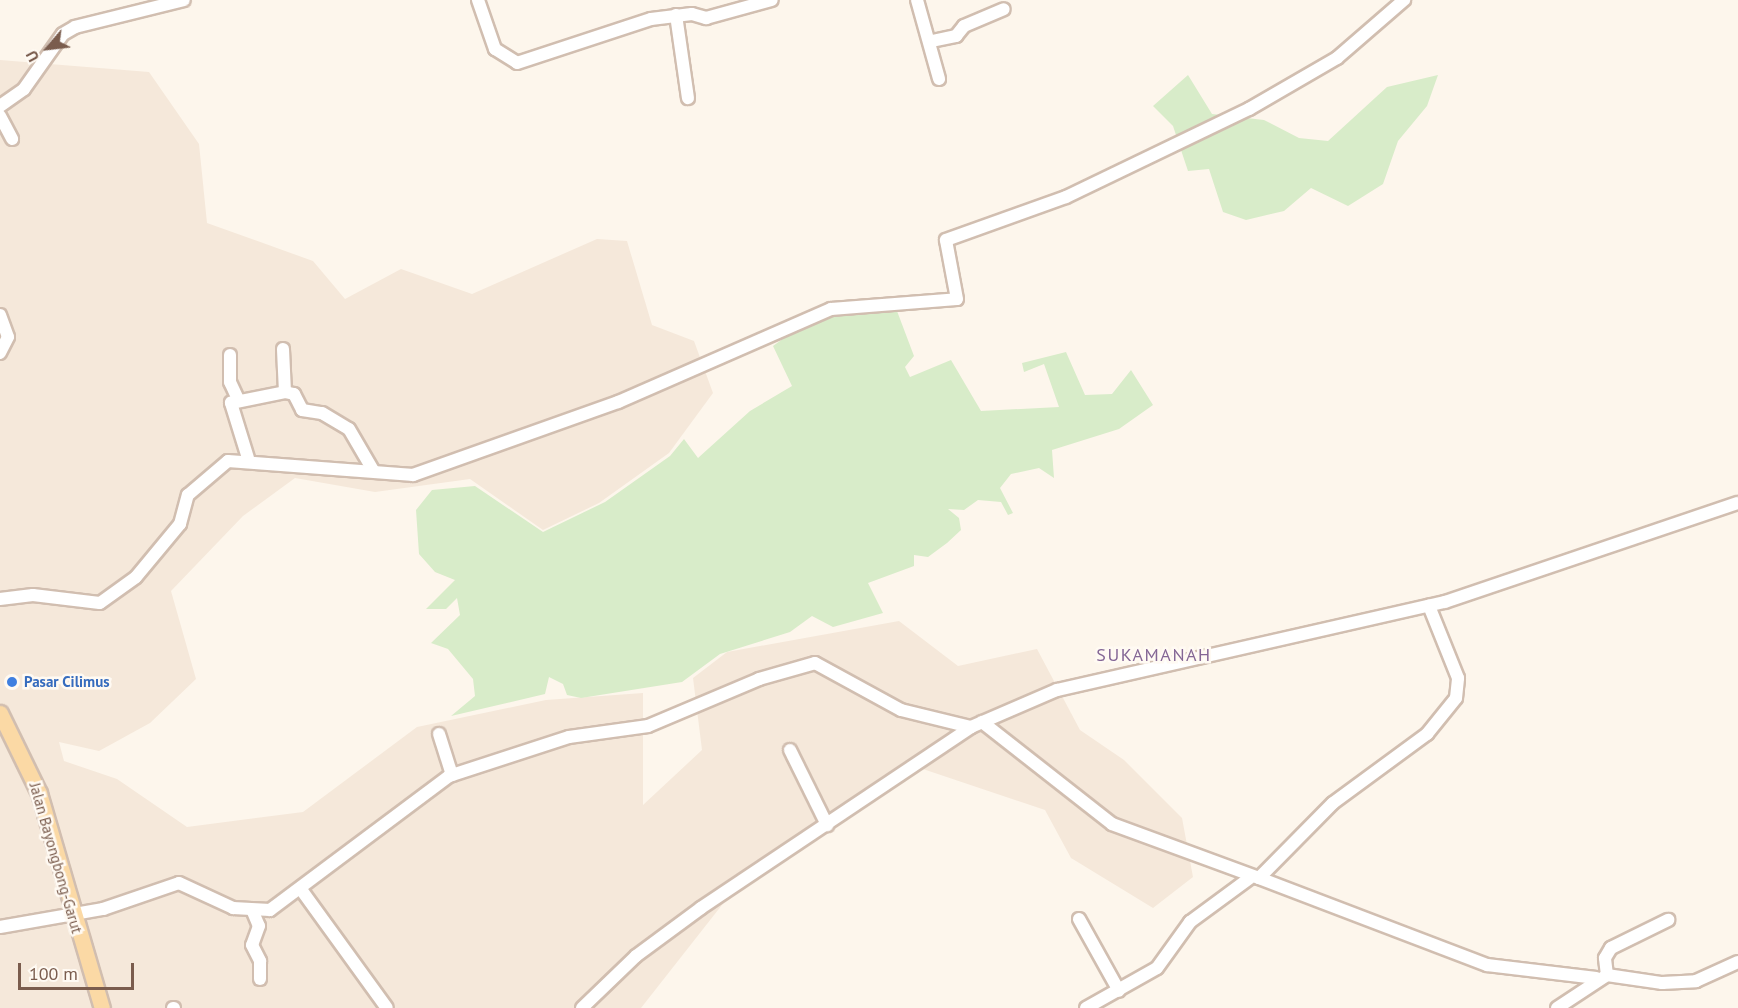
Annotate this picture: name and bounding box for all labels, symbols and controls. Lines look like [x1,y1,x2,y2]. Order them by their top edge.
north arrow [18,18,78,78]
text: U [21,47,43,66]
district label: SUKAMANAH [1096,644,1212,666]
place label: Pasar Cilimus [24,673,110,691]
marker: Pasar Cilimus [5,675,19,689]
street label: Jalan Bayongbong-Garut [26,781,86,935]
scale bar [21,951,136,989]
text: 100 m [29,962,78,985]

